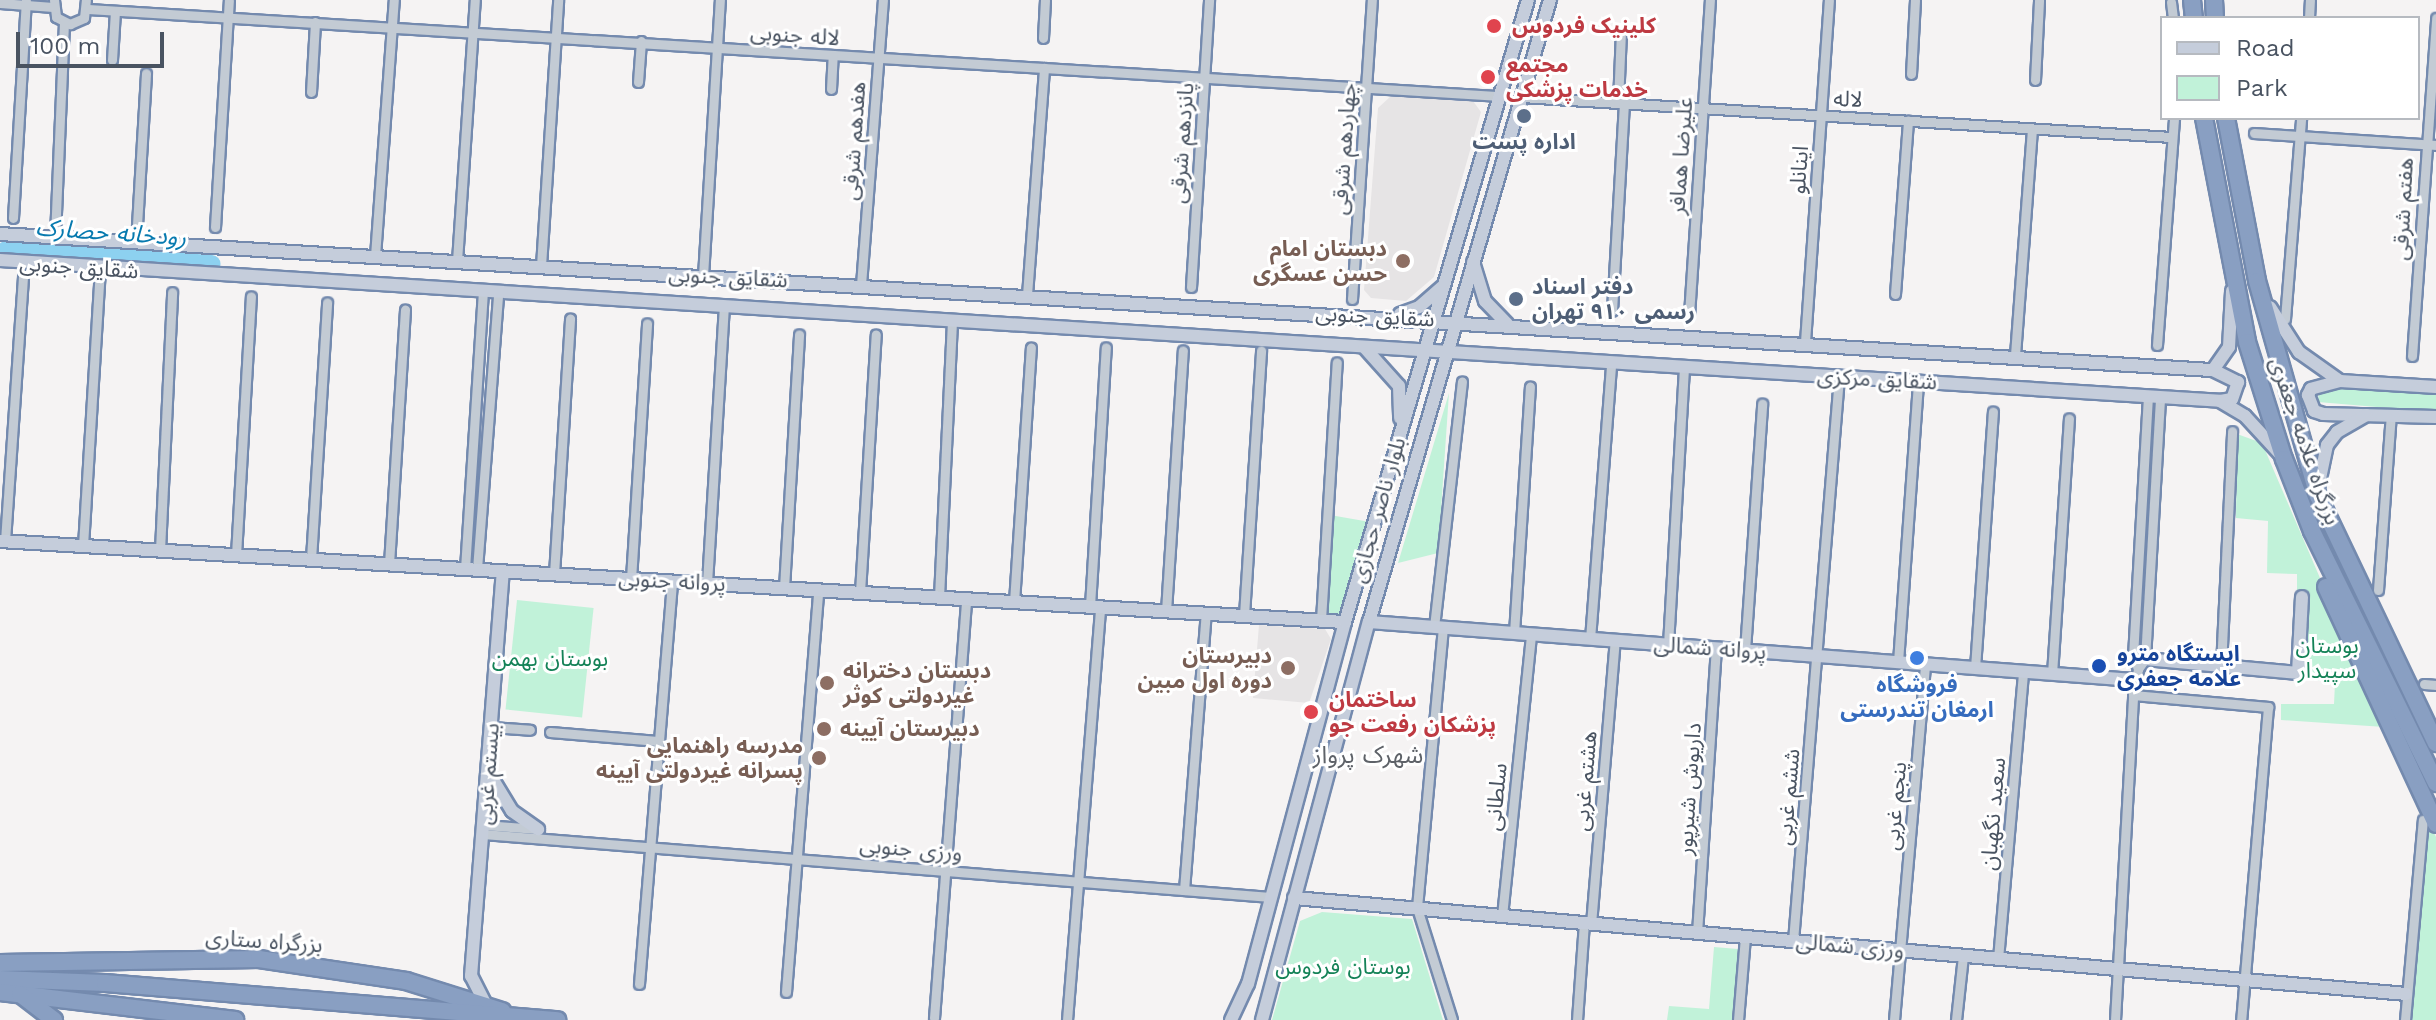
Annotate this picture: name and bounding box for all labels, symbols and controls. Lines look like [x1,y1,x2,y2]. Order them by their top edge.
place label: کلینیک فردوس [1512,13,1656,39]
marker: کلینیک فردوس [1483,15,1505,37]
scale bar [20,16,168,66]
legend [2160,16,2420,120]
street label: لاله جنوبی [749,19,841,51]
text: 100 m [30,32,100,60]
text: Road [2236,34,2295,62]
place label: مجتمع خدمات پزشکی [1506,51,1648,102]
marker: مجتمع خدمات پزشکی [1477,66,1499,88]
text: Park [2236,74,2288,102]
street label: هفدهم شرقی [837,81,871,201]
street label: پانزدهم شرقی [1165,82,1199,204]
street label: چهاردهم شرقی [1326,82,1362,216]
street label: لاله [1833,85,1863,113]
street label: علیرضا همافر [1664,96,1698,216]
marker: اداره پست [1515,107,1533,125]
place label: اداره پست [1472,129,1576,155]
street label: اینانلو [1784,145,1814,195]
street label: هفتم شرقی [2387,157,2419,261]
water label: رودخانه حصارک [35,213,187,253]
place label: دبستان امام حسن عسگری [1253,235,1387,286]
street label: شقایق جنوبی [19,250,139,284]
marker: دبستان امام حسن عسگری [1394,252,1412,270]
street label: شقایق جنوبی [668,261,788,293]
place label: دفتر اسناد رسمی ۹۱۰ تهران [1532,273,1695,324]
marker: دفتر اسناد رسمی ۹۱۰ تهران [1507,290,1525,308]
street label: شقایق جنوبی [1315,300,1435,332]
street label: بزرگراه علامه جعفری [2264,354,2346,528]
street label: شقایق مرکزی [1816,363,1938,395]
street label: بلوار ناصر حجازی [1345,434,1411,586]
street label: پروانه جنوبی [618,565,726,597]
street label: پروانه شمالی [1653,631,1767,665]
park label: بوستان سپیدار [2295,632,2359,684]
place label: ایستگاه مترو علامه جعفری [2117,640,2241,692]
place label: دبیرستان دوره اول مبین [1137,642,1272,694]
park label: بوستان بهمن [492,646,608,672]
marker: فروشگاه ارمغان تندرستی [1908,649,1926,667]
marker: ایستگاه مترو علامه جعفری [2088,655,2110,677]
place label: دبستان دخترانه غیردولتی کوثر [843,657,991,708]
marker: دبیرستان دوره اول مبین [1279,659,1297,677]
place label: فروشگاه ارمغان تندرستی [1840,671,1994,722]
marker: دبستان دخترانه غیردولتی کوثر [818,674,836,692]
place label: ساختمان پزشكان رفعت جو [1329,686,1496,738]
marker: ساختمان پزشكان رفعت جو [1300,701,1322,723]
place label: دبیرستان آیینه [840,716,980,742]
marker: دبیرستان آیینه [815,720,833,738]
street label: بیستم غربی [471,722,505,826]
street label: داریوش شیرپور [1671,722,1707,856]
street label: هشتم غربی [1567,730,1603,832]
place label: مدرسه راهنمایی پسرانه غیردولتی آیینه [596,732,803,784]
district label: شهرک پرواز [1313,742,1423,770]
street label: ششم غربی [1771,748,1805,846]
marker: مدرسه راهنمایی پسرانه غیردولتی آیینه [810,749,828,767]
street label: سعید نگهبان [1975,756,2011,872]
street label: پنجم غربی [1878,760,1912,852]
street label: سلطانی [1479,762,1513,832]
street label: ورزی جنوبی [858,831,964,867]
street label: بزرگراه ستاری [205,924,323,958]
street label: ورزی شمالی [1795,928,1905,964]
park label: بوستان فردوس [1275,954,1411,980]

